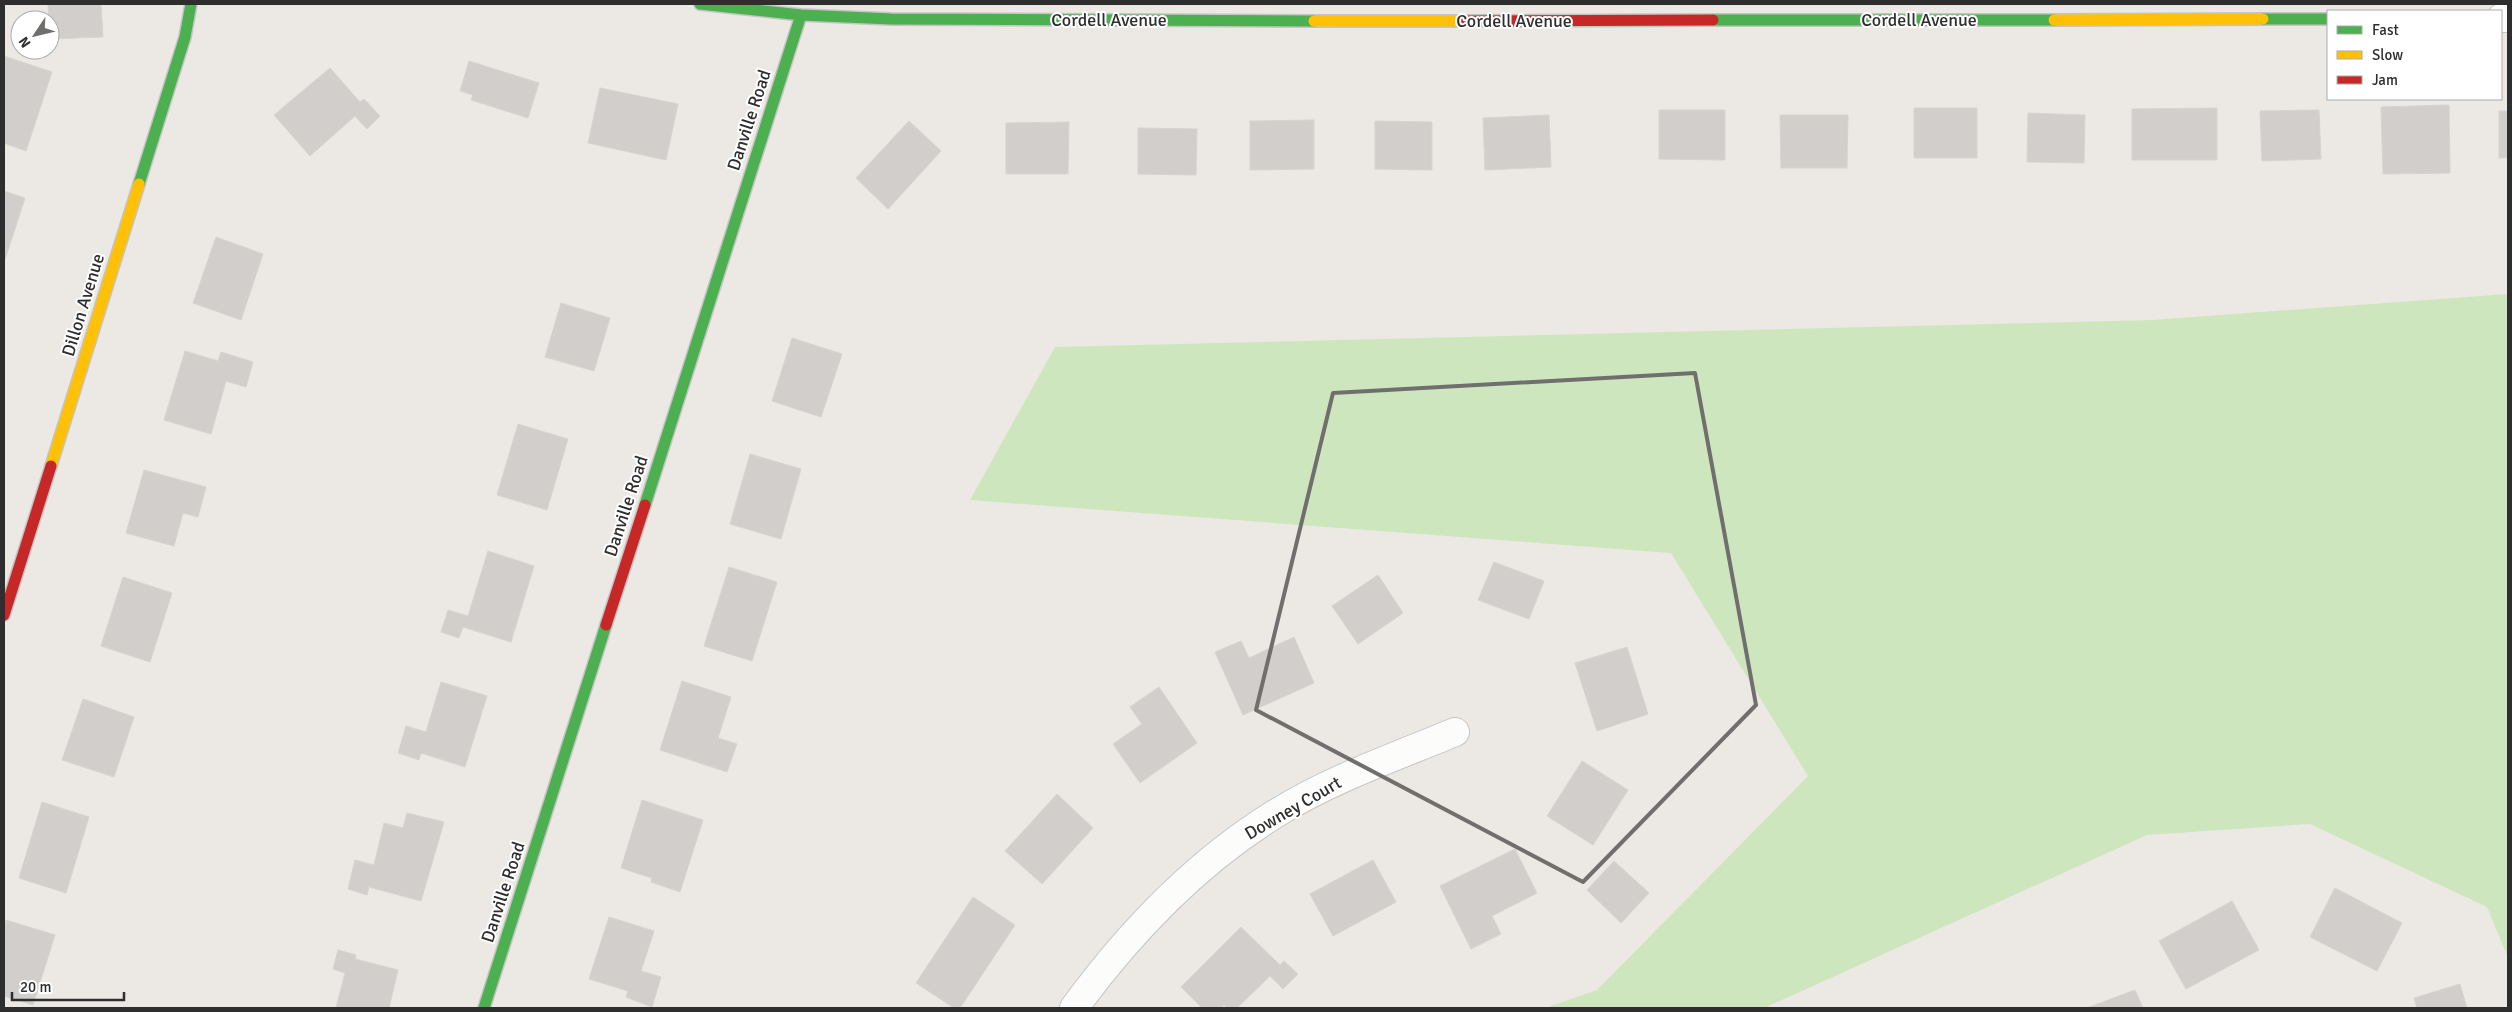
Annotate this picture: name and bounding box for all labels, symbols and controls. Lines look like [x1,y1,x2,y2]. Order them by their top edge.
street label: Cordell Avenue [1051,9,1167,31]
street label: Cordell Avenue [1861,9,1977,31]
north arrow [10,10,60,60]
street label: Cordell Avenue [1456,10,1572,32]
legend [2327,10,2502,100]
text: Fast [2372,21,2399,39]
text: N [15,33,35,51]
text: Slow [2372,46,2403,64]
street label: Danville Road [722,67,776,173]
text: Jam [2372,71,2398,89]
street label: Dillon Avenue [57,251,109,359]
street label: Danville Road [599,453,653,559]
street label: Downey Court [1241,771,1345,845]
street label: Danville Road [476,839,530,945]
scale bar [12,970,125,1002]
text: 20 m [20,978,51,996]

